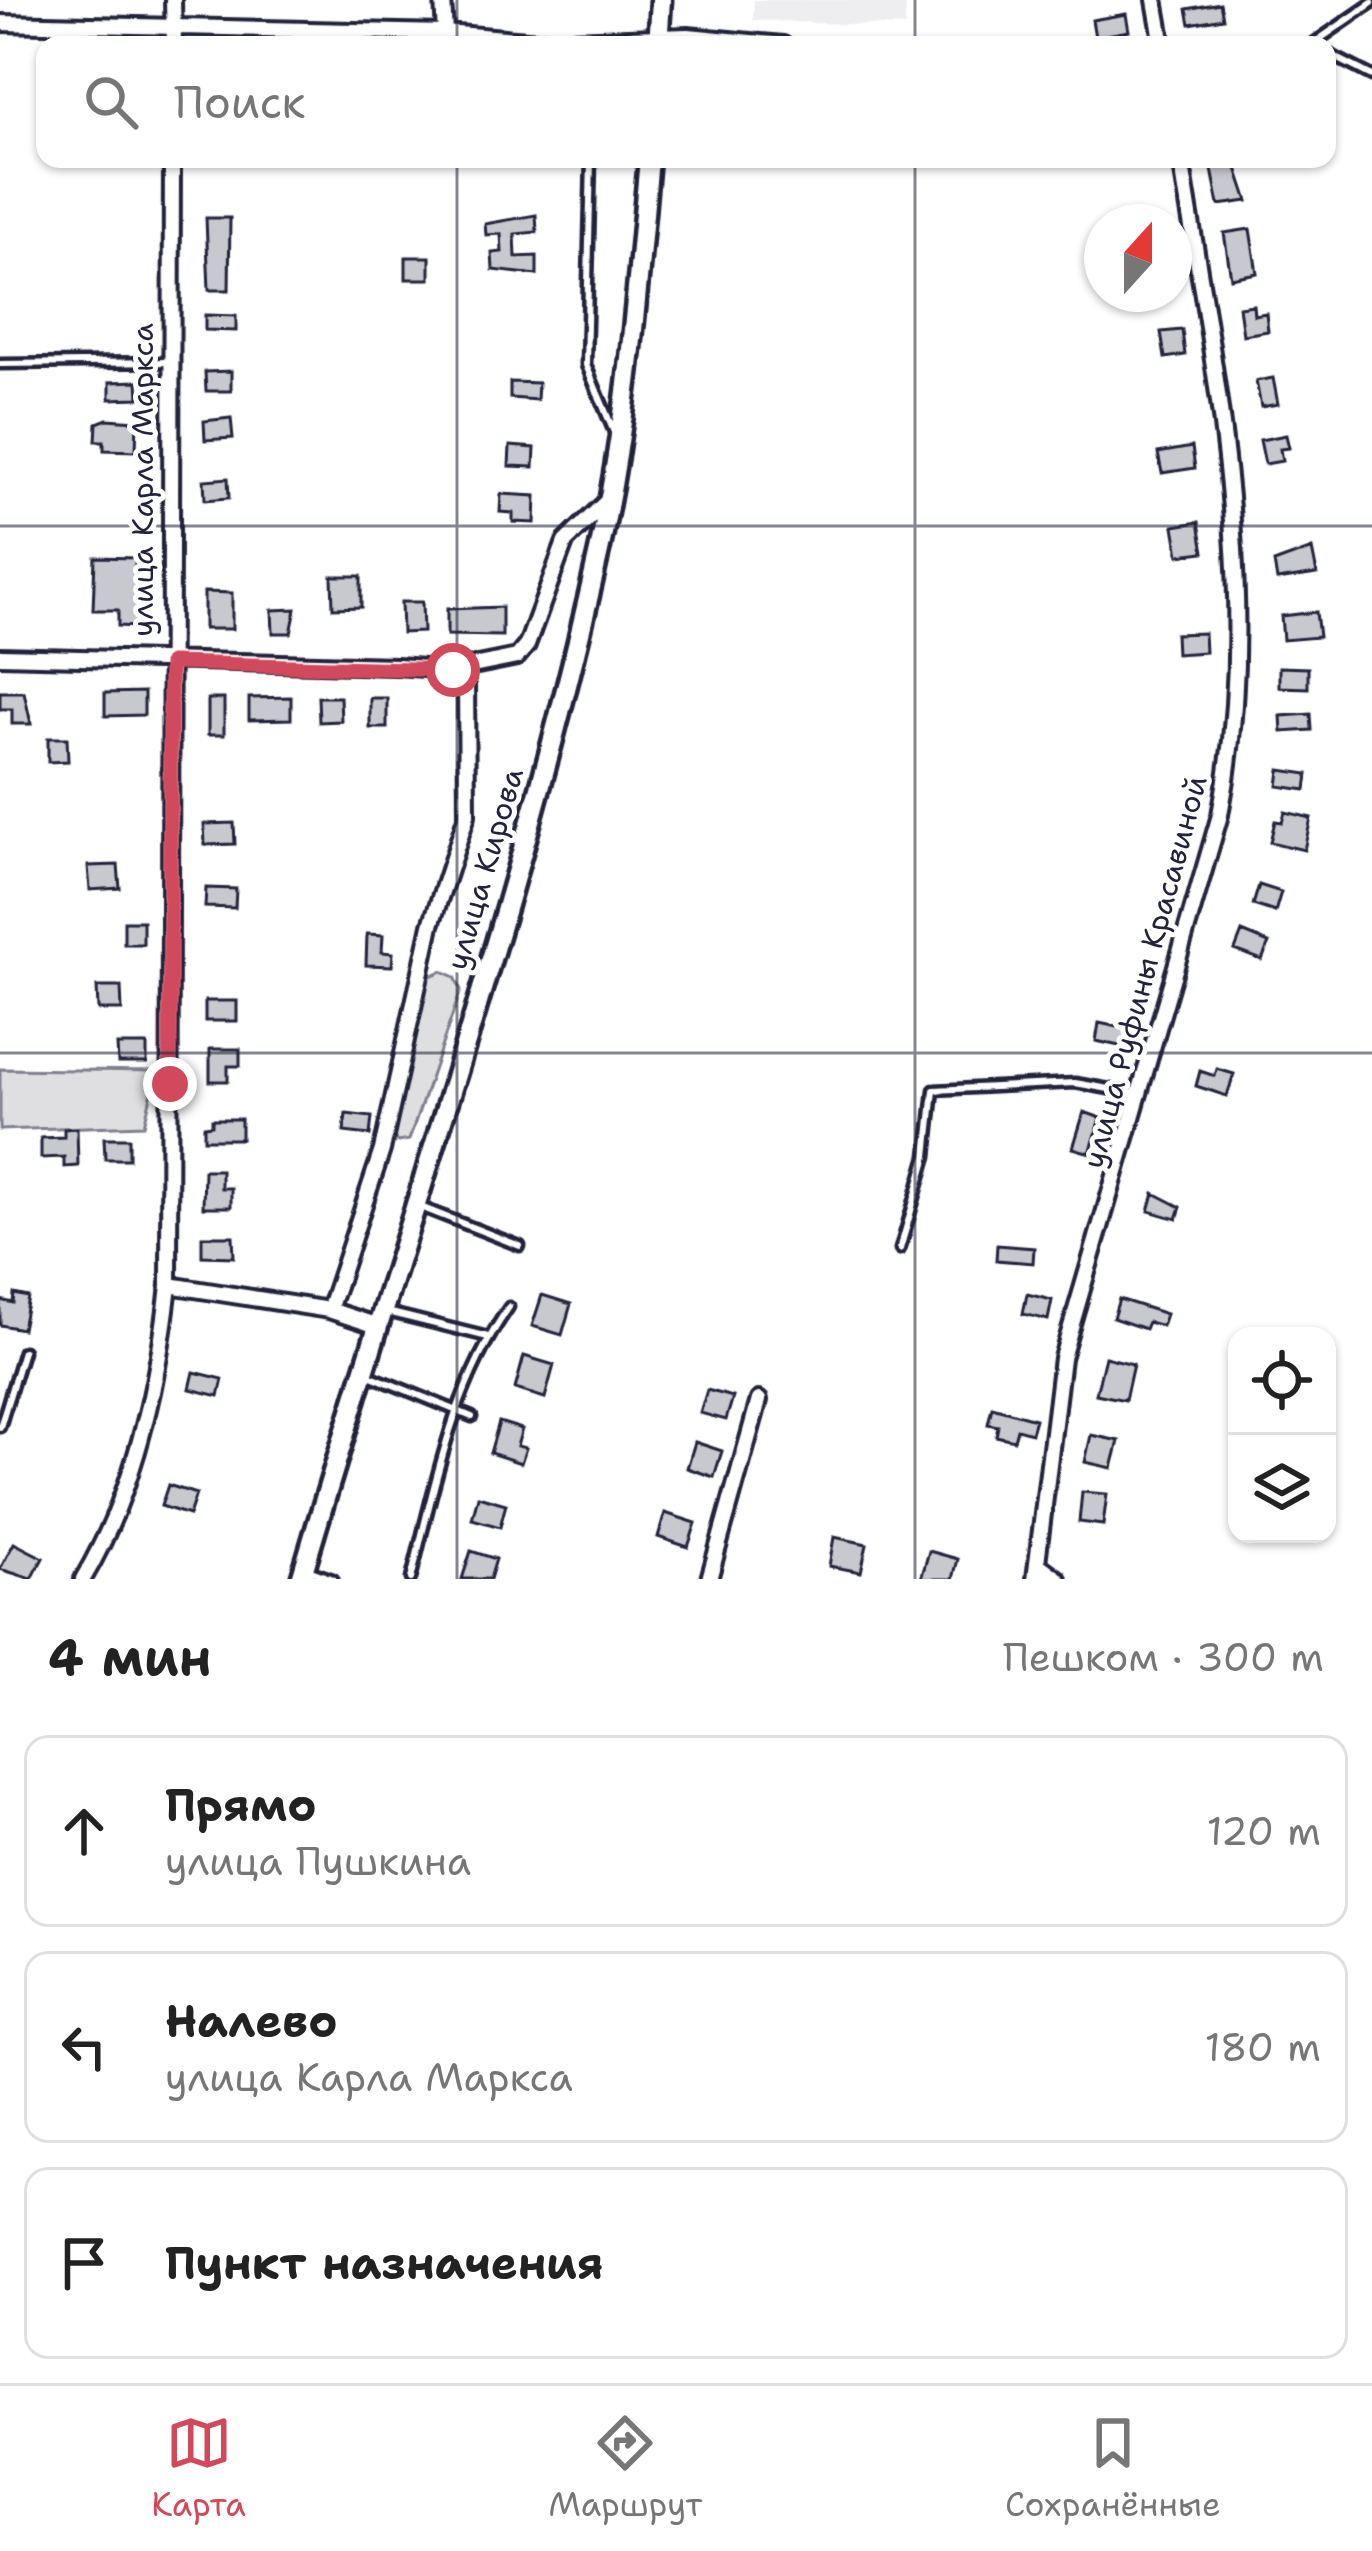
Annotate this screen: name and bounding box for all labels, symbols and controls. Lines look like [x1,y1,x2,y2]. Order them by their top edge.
search box [36,36,1336,168]
icon: search [78,69,144,135]
text: Поиск [174,72,305,132]
north arrow [1084,204,1192,312]
street label: улица Карла Маркса [122,323,163,637]
route start [426,643,480,697]
street label: улица Кирова [436,763,533,975]
street label: улица Руфины Красавиной [1072,771,1217,1173]
route end [143,1057,197,1111]
map controls [1228,1327,1336,1543]
button: locate [1228,1327,1336,1435]
button: layers [1228,1435,1336,1543]
text: 4 мин [48,1623,212,1691]
text: Пешком · 300 m [1003,1631,1324,1683]
text: Прямо [165,1775,316,1835]
icon: ahead [51,1798,117,1864]
text: 120 m [1206,1805,1321,1857]
text: улица Пушкина [165,1835,471,1887]
text: Налево [165,1991,338,2051]
icon: left [51,2014,117,2080]
text: 180 m [1205,2021,1321,2073]
text: улица Карла Маркса [165,2051,573,2103]
icon: arrive [51,2230,117,2296]
text: Пункт назначения [165,2233,604,2293]
tab: Карта [151,2410,246,2527]
tab: Маршрут [548,2410,702,2527]
tab: Сохранённые [1005,2410,1221,2527]

